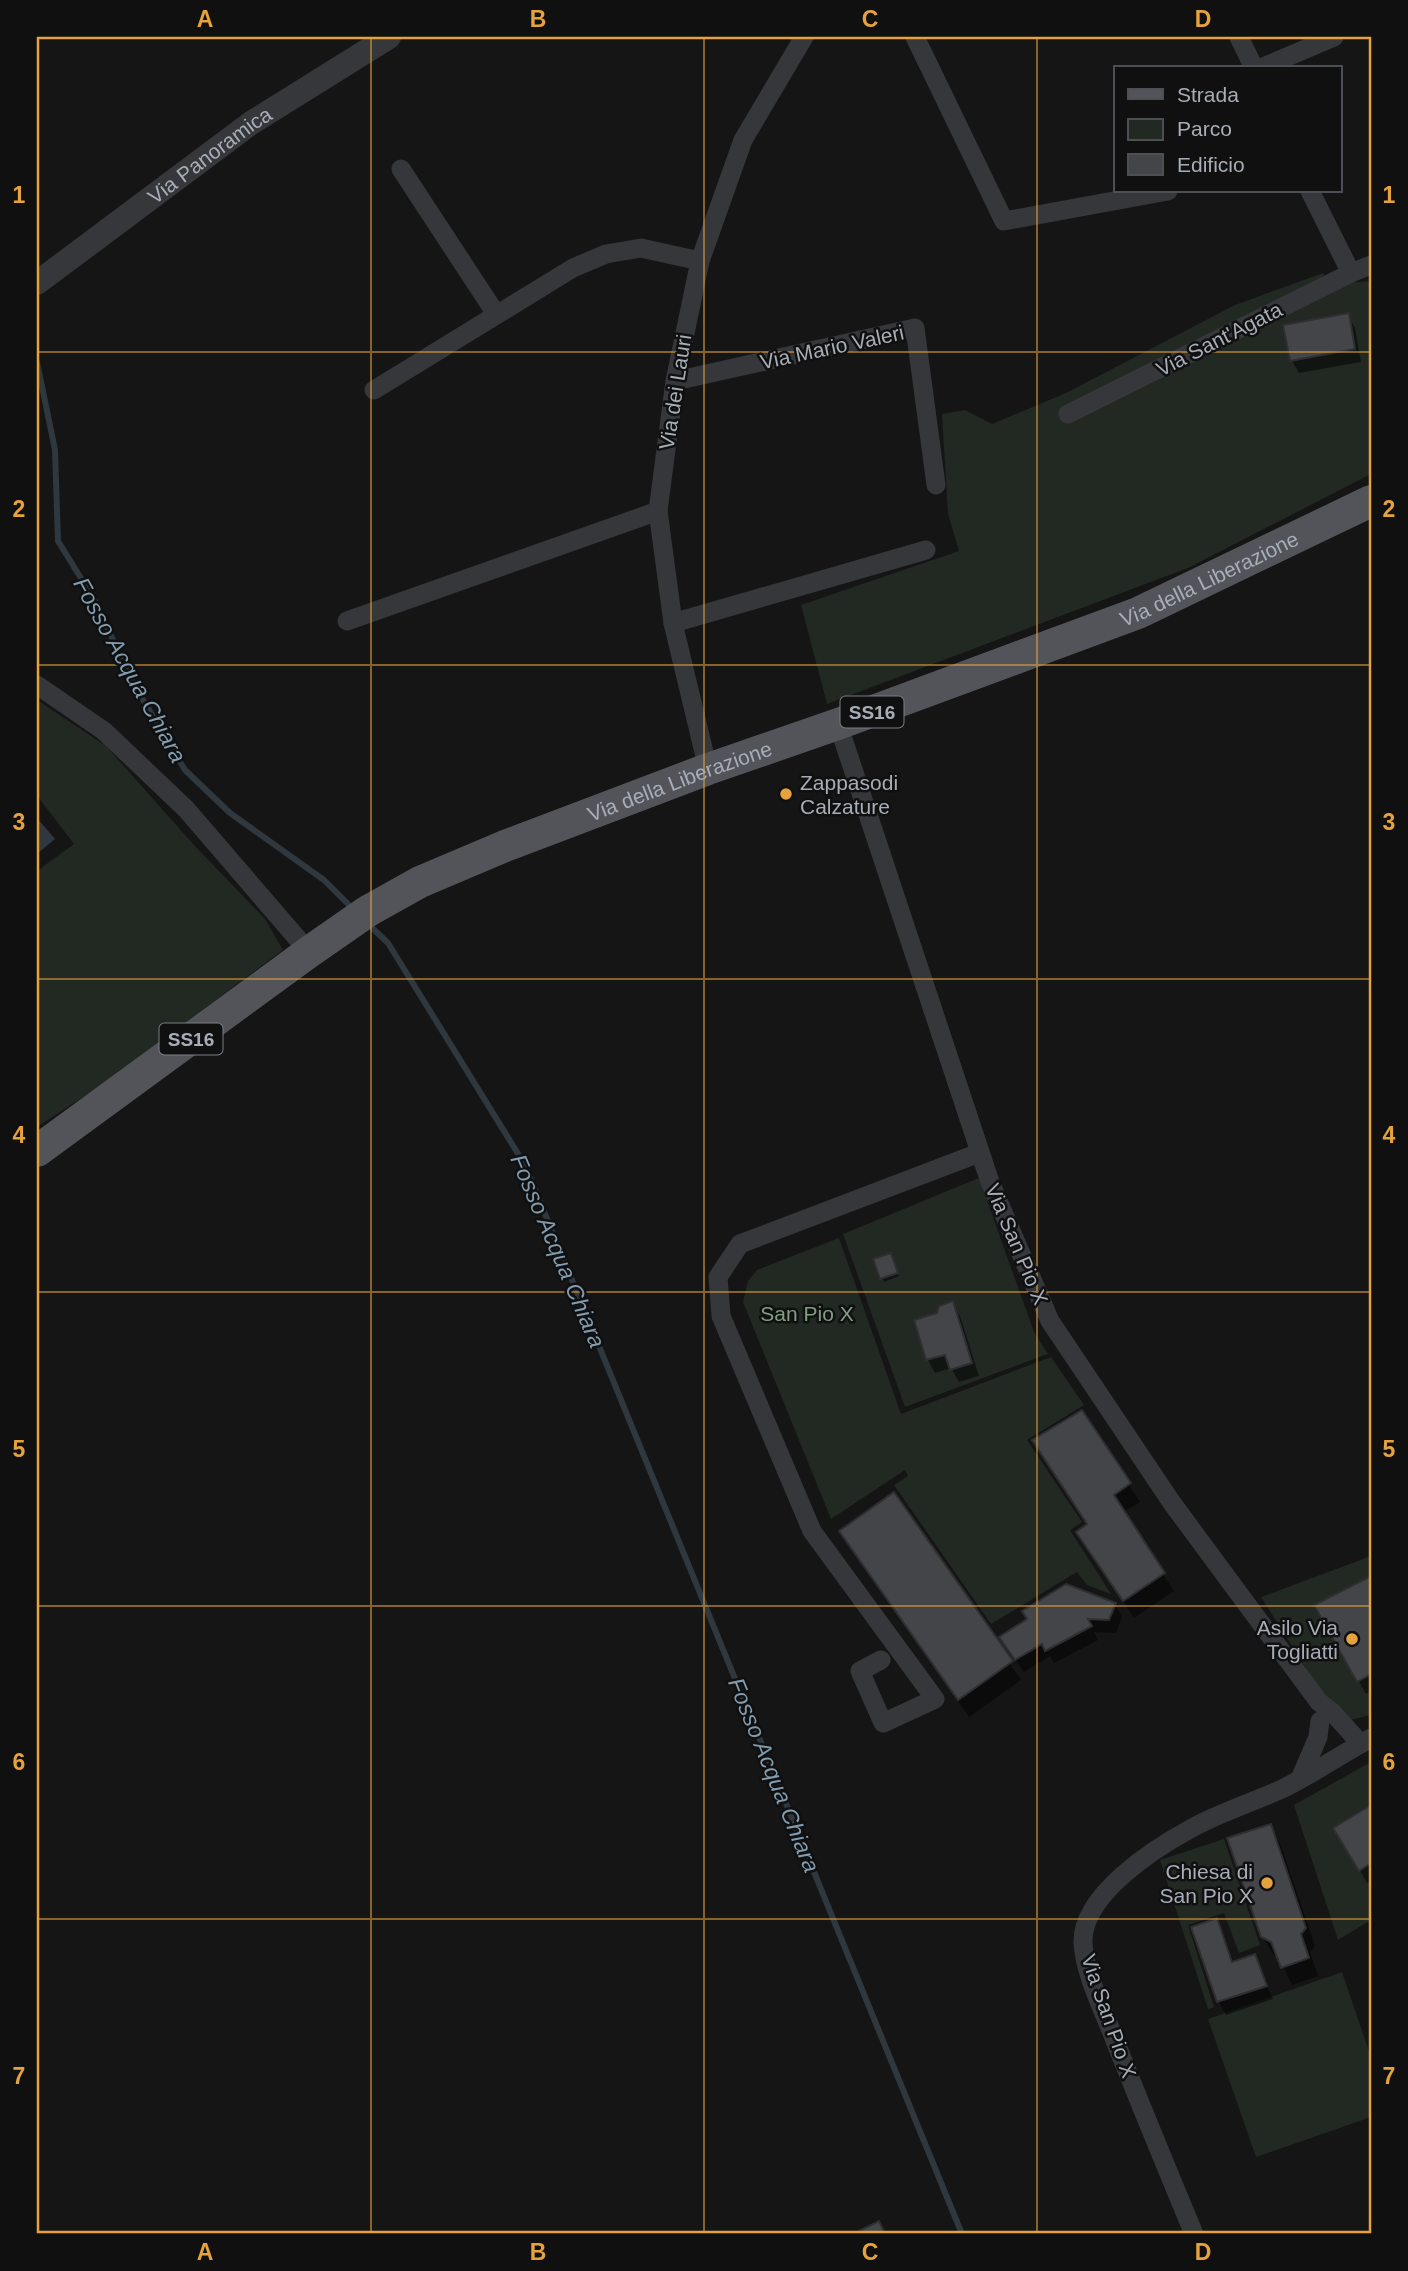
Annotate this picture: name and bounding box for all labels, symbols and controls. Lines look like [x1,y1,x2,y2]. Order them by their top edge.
text: A [197,6,213,32]
text: B [530,6,546,32]
text: C [862,6,878,32]
text: D [1195,6,1211,32]
legend [1114,66,1342,192]
text: Strada [1177,83,1239,106]
street label: Via Panoramica [143,102,276,208]
text: Parco [1177,117,1232,140]
text: Edificio [1177,153,1245,176]
text: 1 [13,182,26,208]
text: 1 [1383,182,1396,208]
street label: Via Sant'Agata [1152,297,1286,381]
street label: Via Mario Valeri [758,321,906,373]
street label: Via dei Lauri [655,333,695,451]
text: 2 [13,496,25,522]
text: 2 [1383,496,1395,522]
street label: Via della Liberazione [1117,526,1302,630]
water label: Fosso Acqua Chiara [68,573,192,767]
road number: SS16 [840,696,903,727]
street label: Via della Liberazione [584,736,775,825]
place label: Zappasodi Calzature [800,771,898,818]
marker: Zappasodi Calzature [778,786,794,802]
text: 3 [13,809,25,835]
text: 3 [1383,809,1395,835]
road number: SS16 [160,1023,222,1054]
text: 4 [13,1122,26,1148]
text: 4 [1383,1122,1396,1148]
water label: Fosso Acqua Chiara [505,1150,611,1352]
street label: Via San Pio X [981,1180,1053,1308]
park label: San Pio X [760,1302,854,1325]
text: 5 [13,1436,26,1462]
text: 5 [1383,1436,1396,1462]
place label: Asilo Via Togliatti [1257,1616,1338,1663]
marker: Asilo Via Togliatti [1344,1631,1360,1647]
water label: Fosso Acqua Chiara [723,1674,825,1876]
text: 6 [13,1749,25,1775]
text: 6 [1383,1749,1395,1775]
place label: Chiesa di San Pio X [1160,1860,1253,1907]
marker: Chiesa di San Pio X [1259,1875,1275,1891]
street label: Via San Pio X [1077,1951,1141,2081]
text: 7 [13,2063,25,2089]
text: 7 [1383,2063,1395,2089]
text: A [197,2239,213,2265]
text: B [530,2239,546,2265]
text: C [862,2239,878,2265]
text: D [1195,2239,1211,2265]

